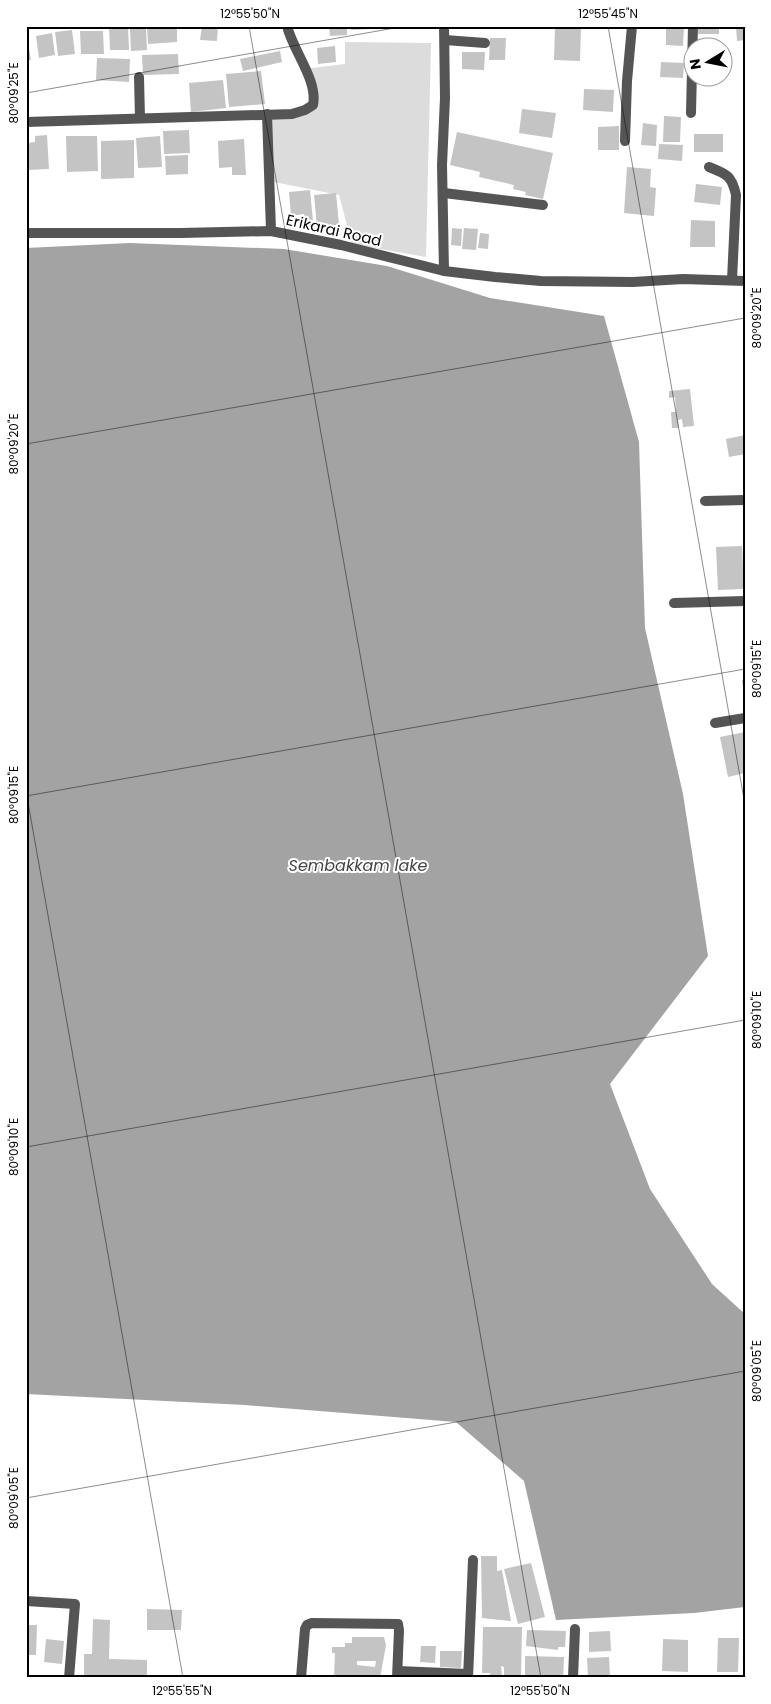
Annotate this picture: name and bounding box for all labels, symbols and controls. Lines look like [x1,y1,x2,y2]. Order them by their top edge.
text: 12°55'50"N [220,5,280,22]
text: 12°55'45"N [578,5,638,22]
north arrow [684,38,734,88]
text: N [684,57,706,71]
text: 80°09'25"E [5,62,22,124]
street label: Erikarai Road [284,209,384,251]
text: 80°09'20"E [748,287,765,349]
text: 80°09'20"E [5,413,22,475]
text: 80°09'15"E [748,640,765,698]
text: 80°09'15"E [5,766,22,824]
water label: Sembakkam lake [289,854,427,877]
text: 80°09'10"E [748,991,765,1049]
text: 80°09'10"E [5,1118,22,1176]
text: 80°09'05"E [748,1340,765,1402]
text: 80°09'05"E [5,1467,22,1529]
text: 12°55'55"N [152,1682,212,1699]
text: 12°55'50"N [510,1682,570,1699]

